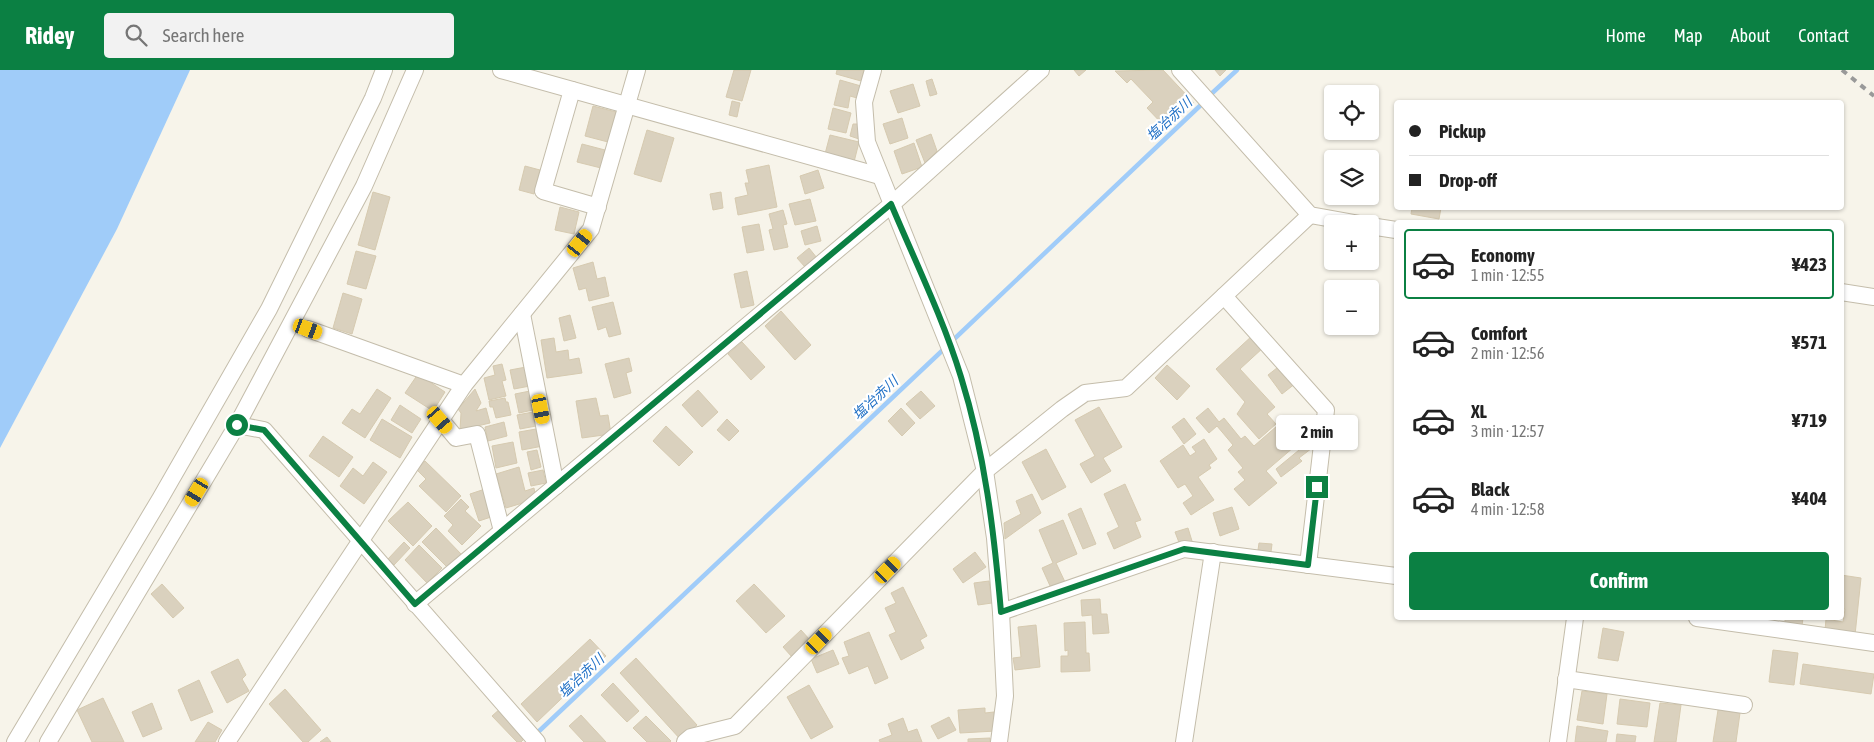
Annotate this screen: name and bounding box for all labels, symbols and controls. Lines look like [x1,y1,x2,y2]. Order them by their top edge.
search box [104,13,454,58]
icon: search [122,21,150,49]
text: Ridey [25,22,74,49]
text: Search here [162,24,244,46]
text: Home [1606,25,1646,46]
text: Map [1674,25,1703,46]
text: About [1731,25,1770,46]
text: Contact [1798,25,1849,46]
map controls [1324,85,1379,335]
button: locate [1324,85,1379,140]
water label: 塩冶赤川 [1143,93,1196,144]
text: Pickup [1439,120,1486,142]
button: layers [1324,150,1379,205]
text: Drop-off [1439,169,1497,191]
button: + [1324,215,1379,270]
car [564,227,595,259]
icon: car [1411,242,1456,287]
text: Economy [1471,244,1535,266]
text: ¥423 [1792,253,1827,275]
text: 1 min · 12:55 [1471,266,1544,284]
button: − [1324,280,1379,335]
car [291,317,324,341]
icon: car [1411,320,1456,365]
text: Comfort [1471,322,1527,344]
text: ¥571 [1792,331,1827,353]
text: 2 min · 12:56 [1471,344,1544,362]
water label: 塩冶赤川 [849,372,902,423]
car [530,393,551,425]
icon: car [1411,398,1456,443]
text: XL [1471,400,1487,422]
car [424,404,455,436]
text: ¥719 [1792,409,1827,431]
route start [226,414,248,436]
callout: 2 min [1276,414,1358,450]
text: 3 min · 12:57 [1471,422,1544,440]
text: 2 min [1301,423,1333,441]
car [182,475,211,509]
route end [1306,476,1328,498]
icon: car [1411,476,1456,521]
text: Black [1471,478,1509,500]
text: ¥404 [1792,487,1827,509]
text: 4 min · 12:58 [1471,500,1544,518]
button: Confirm [1409,552,1829,610]
car [872,554,903,586]
car [803,625,834,657]
water label: 塩冶赤川 [555,650,608,701]

